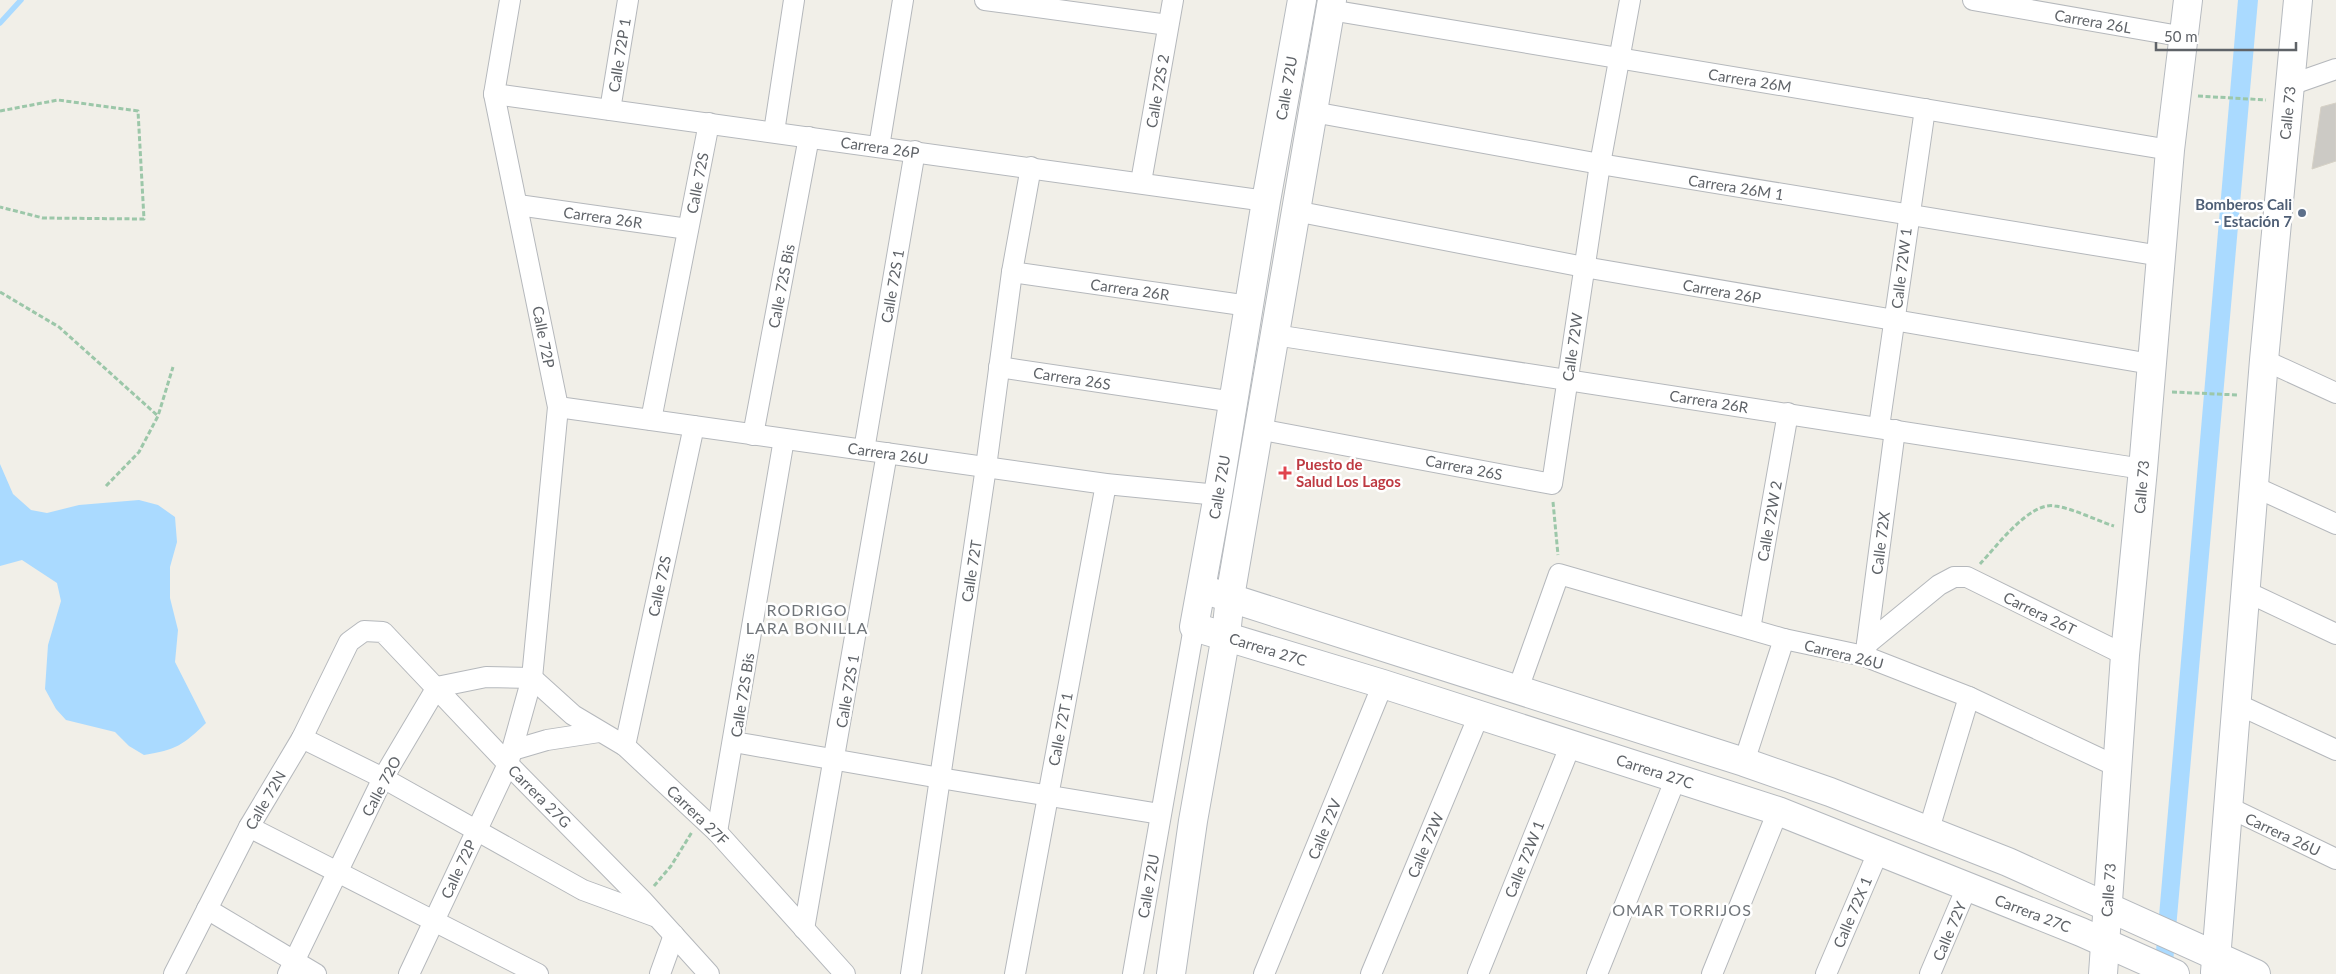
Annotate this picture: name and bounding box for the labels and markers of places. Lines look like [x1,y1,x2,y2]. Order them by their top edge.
place label: Bomberos Cali - Estación 7 [2195,195,2292,230]
marker: Bomberos Cali - Estación 7 [2296,207,2308,219]
place label: Puesto de Salud Los Lagos [1296,455,1401,490]
marker: Puesto de Salud Los Lagos [1278,466,1292,480]

